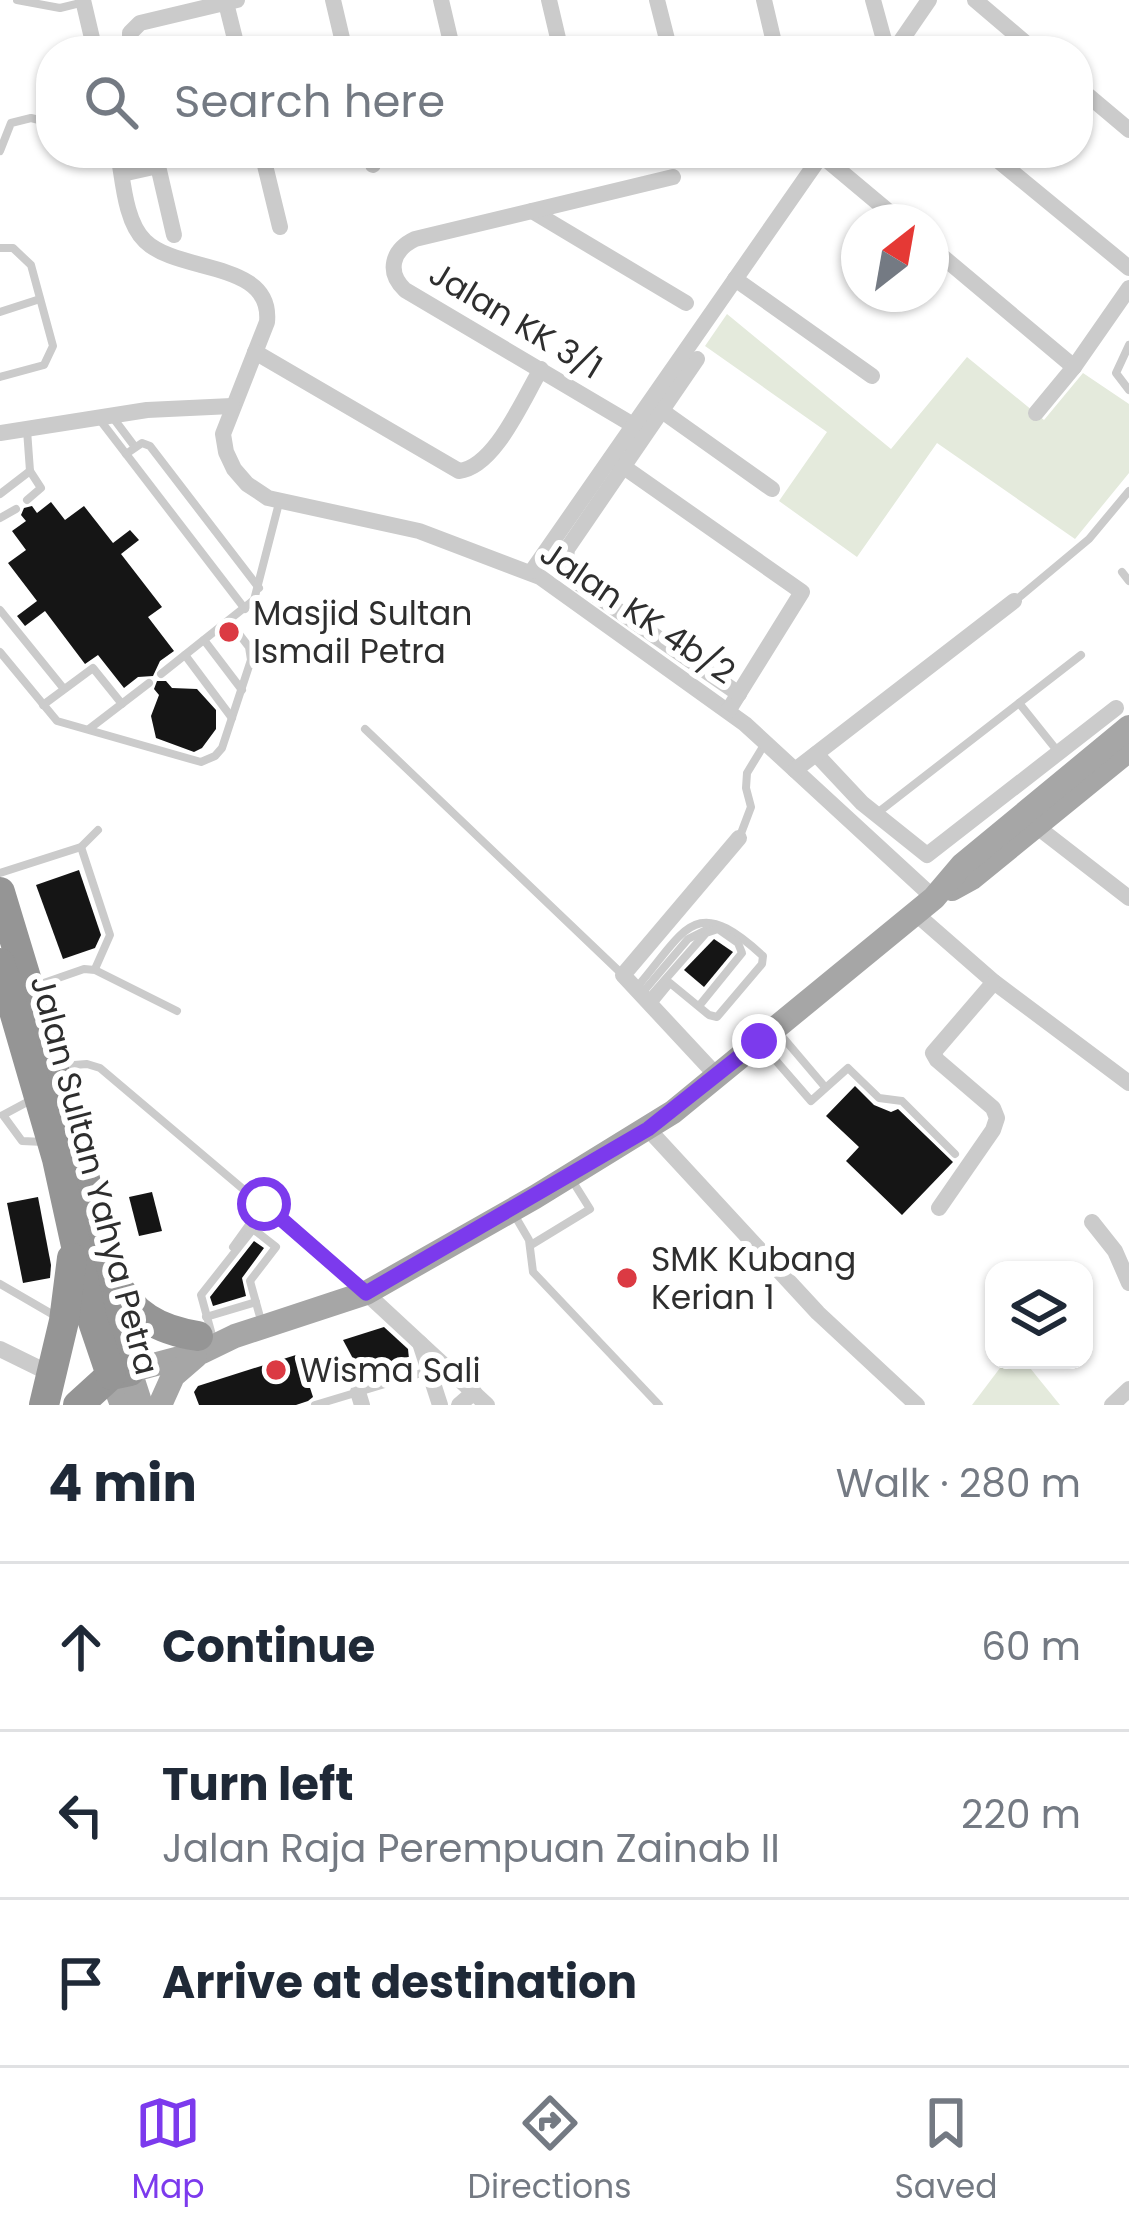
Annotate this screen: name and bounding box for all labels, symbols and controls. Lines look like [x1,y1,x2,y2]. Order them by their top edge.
search box [36,36,1093,168]
icon: search [78,69,144,135]
text: Search here [174,70,445,133]
north arrow [841,204,949,312]
street label: Jalan KK 3/1 [420,250,611,391]
street label: Jalan KK 4b/2 [531,530,745,695]
place label: Masjid Sultan Ismail Petra [253,590,472,675]
marker: Masjid Sultan Ismail Petra [216,619,242,645]
street label: Jalan Sultan Yahya Petra [19,970,170,1380]
route end [732,1014,786,1068]
route start [237,1177,291,1231]
place label: SMK Kubang Kerian 1 [651,1236,856,1321]
map controls [985,1261,1093,1369]
button: layers [985,1261,1093,1369]
marker: SMK Kubang Kerian 1 [614,1265,640,1291]
place label: Wisma Sali [300,1347,481,1394]
marker: Wisma Sali [263,1357,289,1383]
text: 4 min [48,1447,197,1519]
text: Walk · 280 m [836,1456,1081,1511]
icon: ahead [48,1614,114,1680]
text: Continue [162,1615,375,1678]
text: 60 m [981,1619,1081,1674]
text: Turn left [162,1753,354,1816]
icon: left [48,1782,114,1848]
text: 220 m [961,1787,1081,1842]
text: Jalan Raja Perempuan Zainab II [162,1821,780,1876]
icon: arrive [48,1950,114,2016]
text: Arrive at destination [162,1951,637,2014]
tab: Map [132,2090,205,2212]
tab: Directions [468,2090,631,2212]
tab: Saved [895,2090,997,2212]

